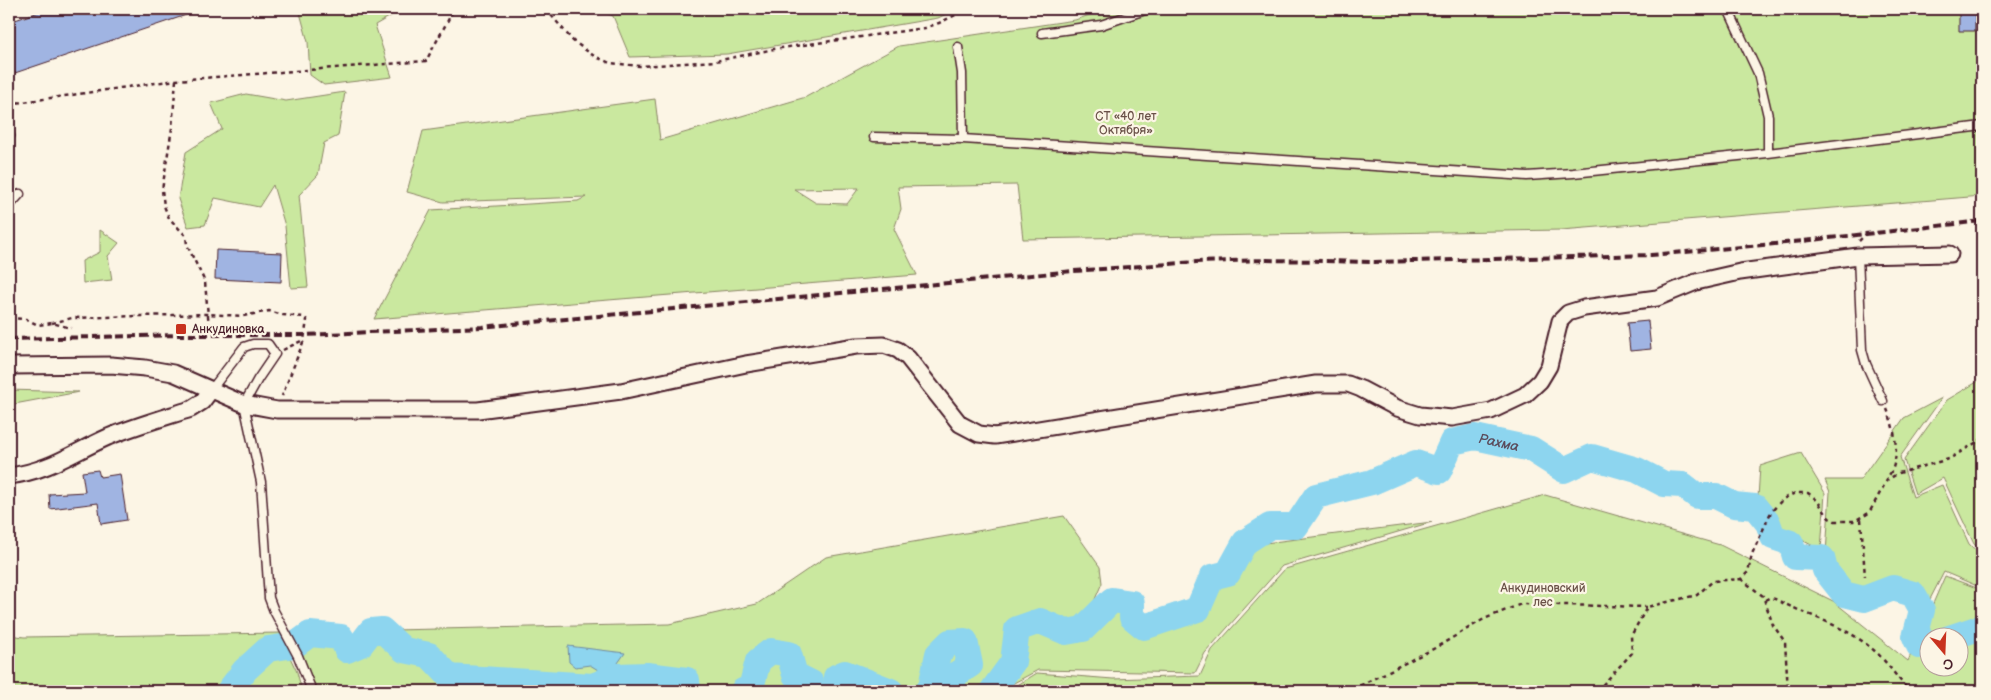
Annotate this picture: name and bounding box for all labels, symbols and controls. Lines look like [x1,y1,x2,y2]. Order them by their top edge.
park label: СТ «40 лет Октября» [1095,109,1157,138]
marker: Анкудиновка [174,322,188,336]
place label: Анкудиновка [191,322,265,337]
water label: Рахма [1477,430,1521,455]
park label: Анкудиновский лес [1499,581,1586,610]
north arrow [1918,628,1968,678]
text: С [1940,654,1955,674]

